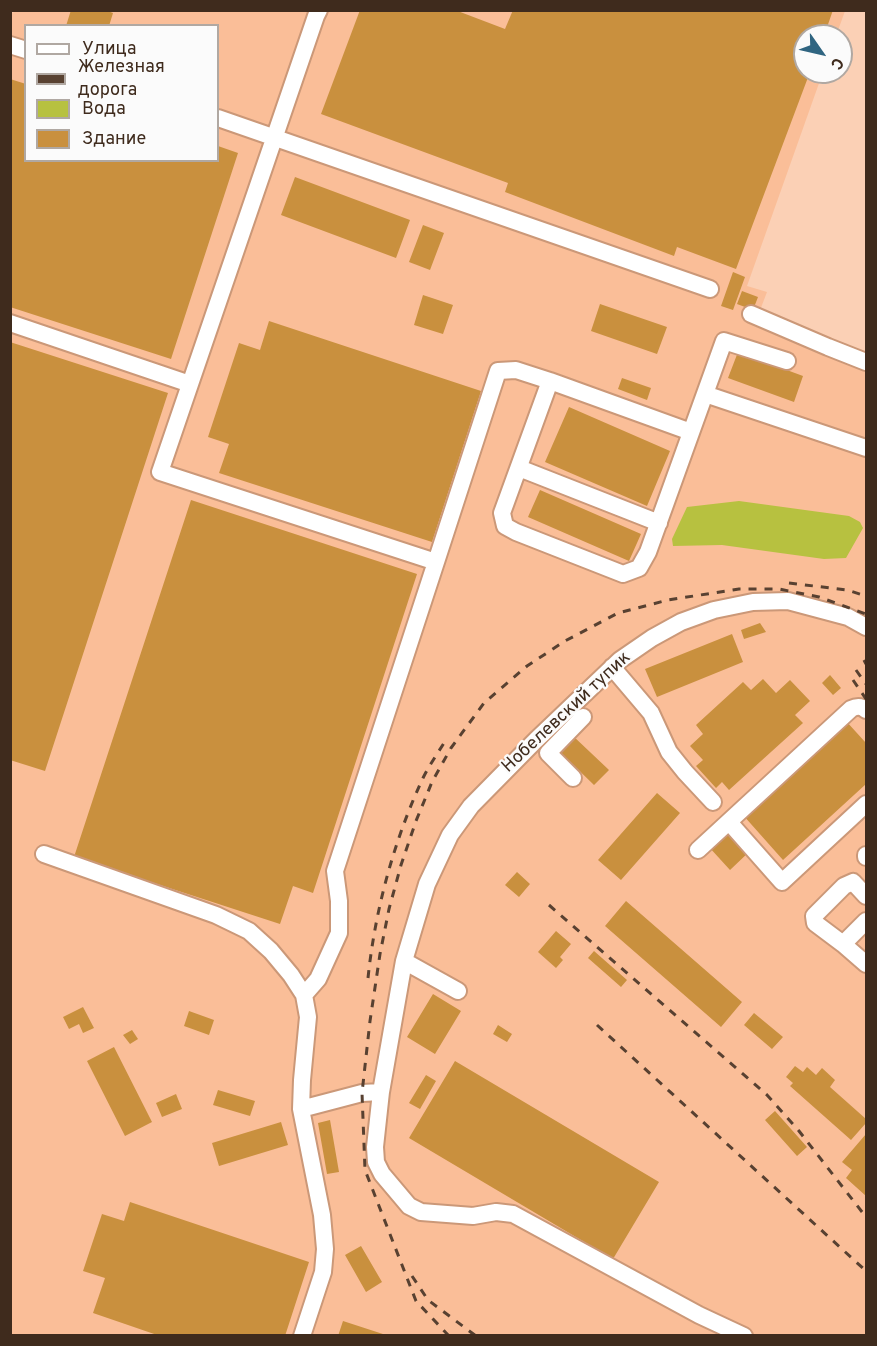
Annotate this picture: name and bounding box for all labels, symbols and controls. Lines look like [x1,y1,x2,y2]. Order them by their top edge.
legend [24,24,219,162]
north arrow [793,24,853,84]
text: Улица [82,38,136,61]
text: С [825,53,847,73]
text: Железная дорога [78,56,165,102]
text: Вода [82,98,126,121]
text: Здание [82,128,146,151]
street label: Нобелевский тупик [498,648,636,778]

